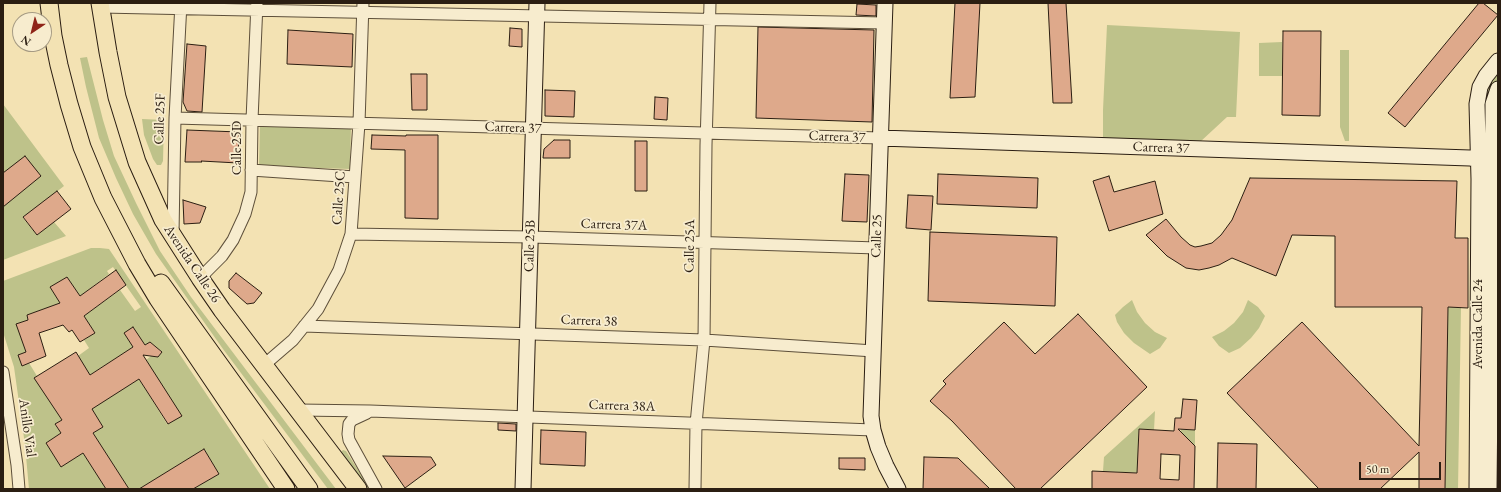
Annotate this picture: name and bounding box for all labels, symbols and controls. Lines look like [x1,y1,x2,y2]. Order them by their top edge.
north arrow [12,12,52,52]
text: N [18,33,33,49]
street label: Calle 25F [151,93,169,145]
street label: Carrera 37 [484,119,542,137]
street label: Calle 25D [229,121,245,175]
street label: Carrera 37 [808,128,866,146]
street label: Carrera 37 [1132,139,1190,157]
street label: Calle 25C [329,171,349,225]
street label: Calle 25 [868,214,886,258]
street label: Carrera 37A [580,215,648,235]
street label: Calle 25A [681,219,699,273]
street label: Calle 25B [521,220,539,272]
street label: Avenida Calle 26 [160,222,224,306]
street label: Avenida Calle 24 [1470,279,1486,369]
street label: Carrera 38 [560,312,618,330]
street label: Carrera 38A [588,396,656,416]
street label: Anillo Vial [15,398,39,458]
scale bar [1361,454,1443,480]
text: 50 m [1366,461,1389,477]

